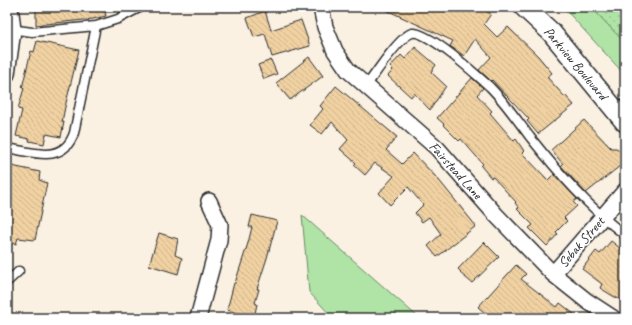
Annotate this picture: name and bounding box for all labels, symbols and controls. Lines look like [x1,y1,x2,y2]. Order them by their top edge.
street label: Parkview Boulevard [540,23,613,105]
street label: Fairstead Lane [426,138,487,204]
street label: Sebak Street [555,213,609,271]

